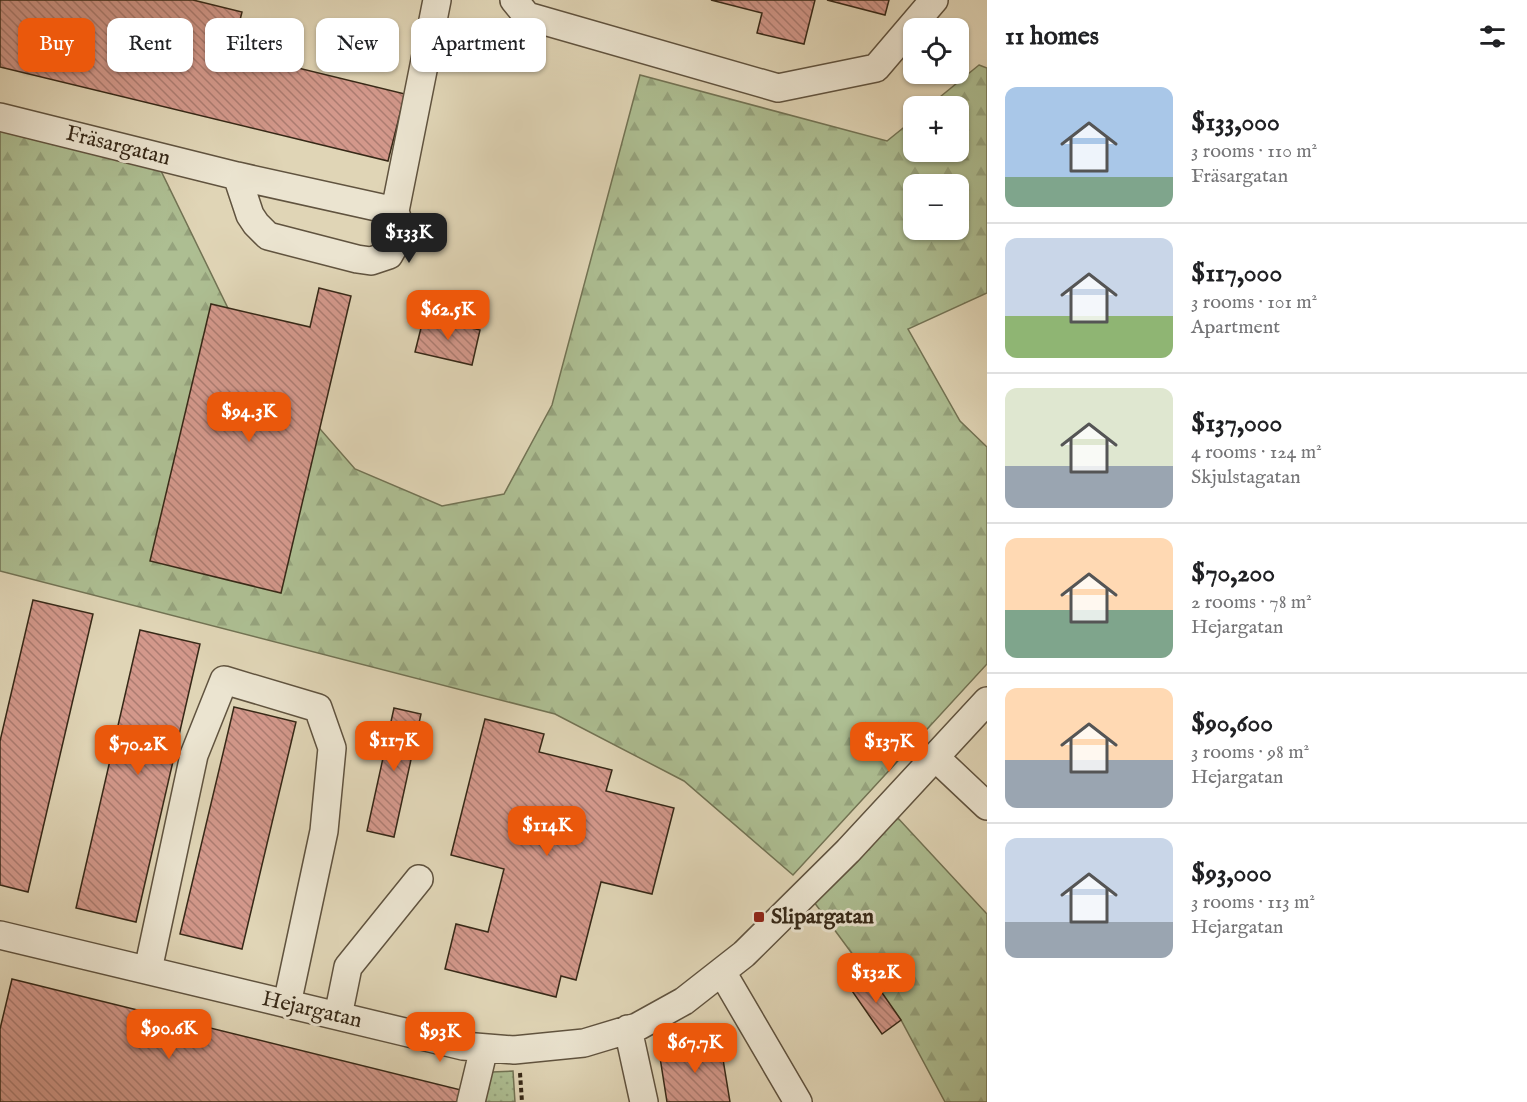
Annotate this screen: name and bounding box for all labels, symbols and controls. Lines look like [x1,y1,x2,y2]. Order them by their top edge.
chip: Buy [18,18,95,72]
chip: Rent [107,18,193,72]
chip: Filters [205,18,304,72]
chip: New [316,18,399,72]
chip: Apartment [411,18,546,72]
map controls [903,18,969,240]
button: locate [903,18,969,84]
text: 11 homes [1005,20,1099,53]
icon: filters [1476,20,1509,53]
button: + [903,96,969,162]
text: $133,000 [1191,106,1280,139]
icon: home [1053,111,1125,183]
street label: Fräsargatan [63,119,173,173]
text: 3 rooms · 110 m² [1191,139,1317,164]
text: Fräsargatan [1191,164,1288,189]
button: − [903,174,969,240]
pin: $133K [367,213,451,264]
text: $133K [385,220,433,245]
text: $117,000 [1191,257,1282,290]
icon: home [1053,262,1125,334]
pin: $62.5K [399,290,497,341]
text: 3 rooms · 101 m² [1191,290,1317,315]
text: $62.5K [421,297,475,322]
text: Apartment [1191,315,1280,340]
pin: $94.3K [200,392,298,443]
text: $94.3K [221,399,277,424]
text: $137,000 [1191,407,1282,440]
icon: home [1053,412,1125,484]
text: 4 rooms · 124 m² [1191,440,1322,465]
text: Skjulstagatan [1191,465,1301,490]
text: $70,200 [1191,557,1275,590]
icon: home [1053,562,1125,634]
text: 2 rooms · 78 m² [1191,590,1312,615]
text: Hejargatan [1191,615,1283,640]
text: $90,600 [1191,707,1273,740]
icon: home [1053,712,1125,784]
pin: $117K [352,721,436,772]
pin: $137K [847,722,931,773]
pin: $70.2K [89,725,187,776]
text: $117K [369,728,419,753]
text: $137K [864,729,914,754]
text: $70.2K [109,732,167,757]
text: 3 rooms · 98 m² [1191,740,1309,765]
text: Hejargatan [1191,765,1283,790]
pin: $114K [505,806,589,857]
text: $114K [522,813,572,838]
text: $93,000 [1191,857,1272,890]
icon: home [1053,862,1125,934]
text: 3 rooms · 113 m² [1191,890,1315,915]
place label: Slipargatan [771,903,874,931]
marker: Slipargatan [752,910,766,924]
text: Hejargatan [1191,915,1283,940]
pin: $132K [834,953,918,1004]
text: $132K [851,960,901,985]
street label: Hejargatan [259,985,365,1035]
pin: $90.6K [120,1009,218,1060]
pin: $93K [404,1012,476,1063]
text: $90.6K [141,1016,197,1041]
text: $93K [419,1019,461,1044]
pin: $67.7K [646,1023,744,1074]
text: $67.7K [667,1030,723,1055]

